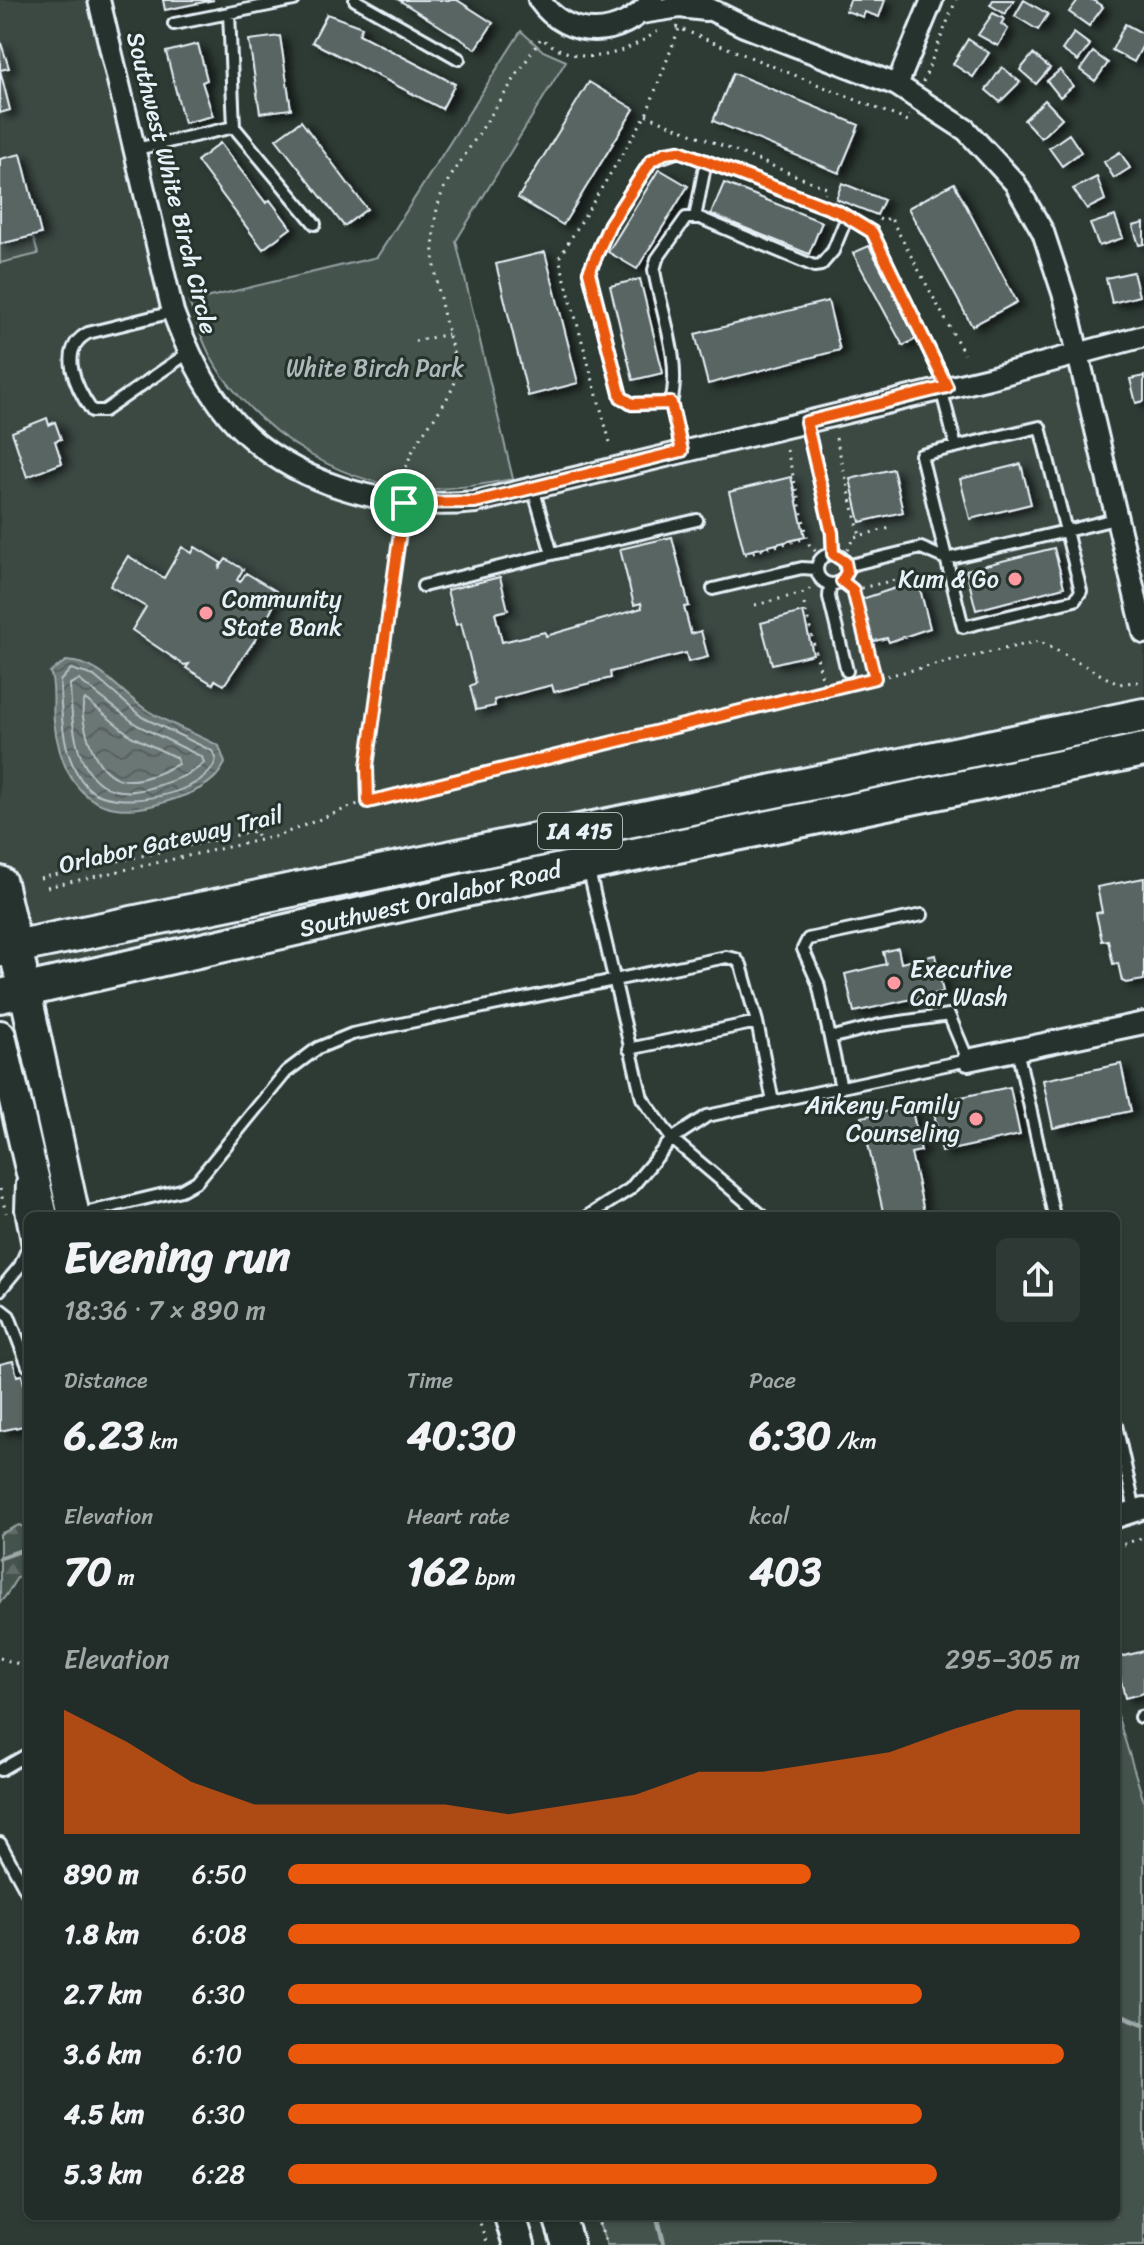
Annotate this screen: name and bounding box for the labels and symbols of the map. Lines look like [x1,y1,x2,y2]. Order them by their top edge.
street label: Southwest White Birch Circle [114,27,230,339]
park label: White Birch Park [286,347,464,389]
pin [370,469,438,537]
place label: Kum & Go [898,558,999,600]
marker: Kum & Go [1006,570,1024,588]
place label: Community State Bank [222,578,342,648]
marker: Community State Bank [197,604,215,622]
street label: Orlabor Gateway Trail [55,794,288,886]
road number: IA 415 [538,813,622,849]
street label: Southwest Oralabor Road [295,848,567,950]
place label: Executive Car Wash [910,948,1013,1018]
marker: Executive Car Wash [885,974,903,992]
place label: Ankeny Family Counseling [804,1084,961,1154]
marker: Ankeny Family Counseling [967,1110,985,1128]

